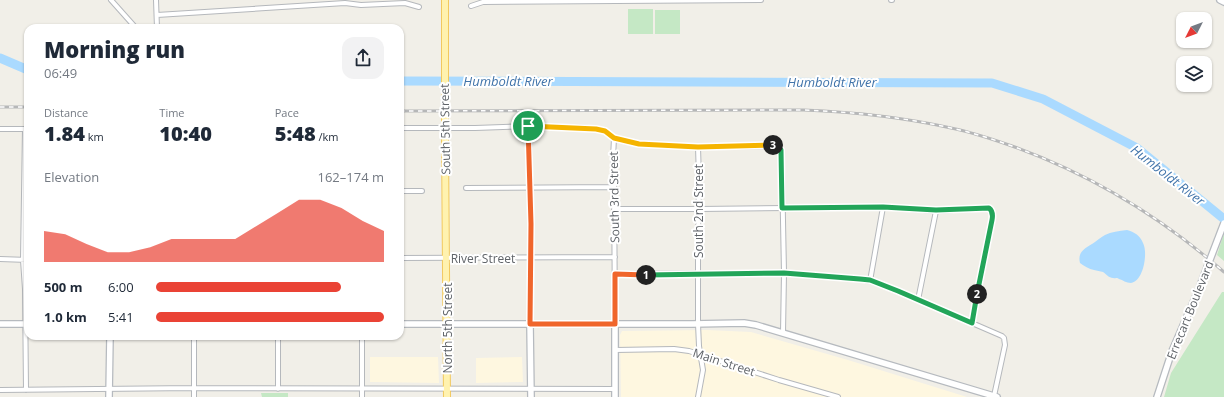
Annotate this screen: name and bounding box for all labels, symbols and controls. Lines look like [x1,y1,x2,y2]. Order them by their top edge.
north arrow [1176,12,1212,48]
map controls [1176,12,1212,92]
text: Morning run [44,34,185,64]
button: share [342,37,384,79]
button: layers [1176,56,1212,92]
text: 06:49 [44,64,77,82]
water label: Humboldt River [463,72,553,90]
water label: Humboldt River [787,73,877,91]
street label: South 5th Street [436,83,454,175]
text: Distance [44,105,88,120]
text: Time [159,105,185,120]
text: Pace [275,105,299,120]
pin [511,109,545,143]
icon: arrive [517,115,539,137]
text: 1.84 [44,120,85,147]
text: 10:40 [159,120,212,147]
text: 5:48 [275,120,316,147]
text: km [85,129,104,144]
text: /km [316,129,338,144]
pin: 3 [763,135,783,155]
text: 3 [770,137,776,152]
water label: Humboldt River [1127,140,1209,210]
street label: South 3rd Street [605,151,623,243]
street label: South 2nd Street [690,164,707,258]
text: Elevation [44,168,99,186]
text: 162–174 m [317,168,384,186]
street label: River Street [451,250,515,267]
street label: Errecart Boulevard [1162,258,1218,362]
pin: 1 [636,265,656,285]
text: 1 [643,267,649,282]
text: 500 m [44,278,82,296]
text: 6:00 [108,278,134,296]
street label: North 5th Street [439,282,456,374]
pin: 2 [967,284,987,304]
text: 2 [974,286,980,301]
text: 1.0 km [44,308,87,326]
text: 5:41 [108,308,134,326]
street label: Main Street [691,344,757,380]

